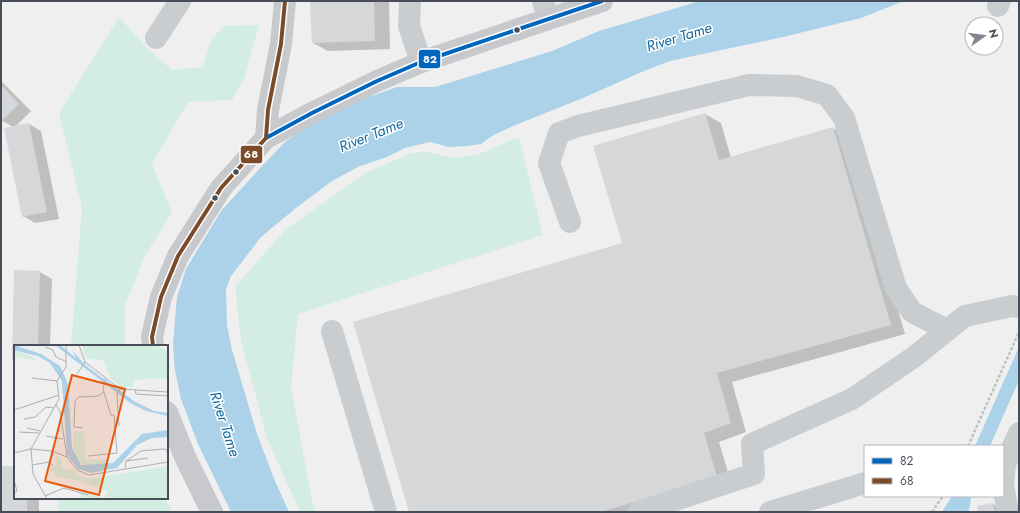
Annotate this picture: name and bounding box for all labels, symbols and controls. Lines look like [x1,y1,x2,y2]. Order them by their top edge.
water label: River Tame [643,16,715,57]
north arrow [964,16,1004,56]
unlabelled marker [512,25,522,35]
text: N [985,27,1003,40]
line badge: 82 [418,49,441,69]
text: 82 [423,51,437,67]
water label: River Tame [336,112,407,158]
line badge: 68 [240,145,263,164]
text: 68 [244,146,258,162]
unlabelled marker [231,167,241,177]
unlabelled marker [210,193,220,203]
inset map [14,345,168,499]
water label: River Tame [204,388,246,460]
legend [864,445,1004,497]
text: 82 [900,452,914,470]
text: 68 [900,472,913,490]

